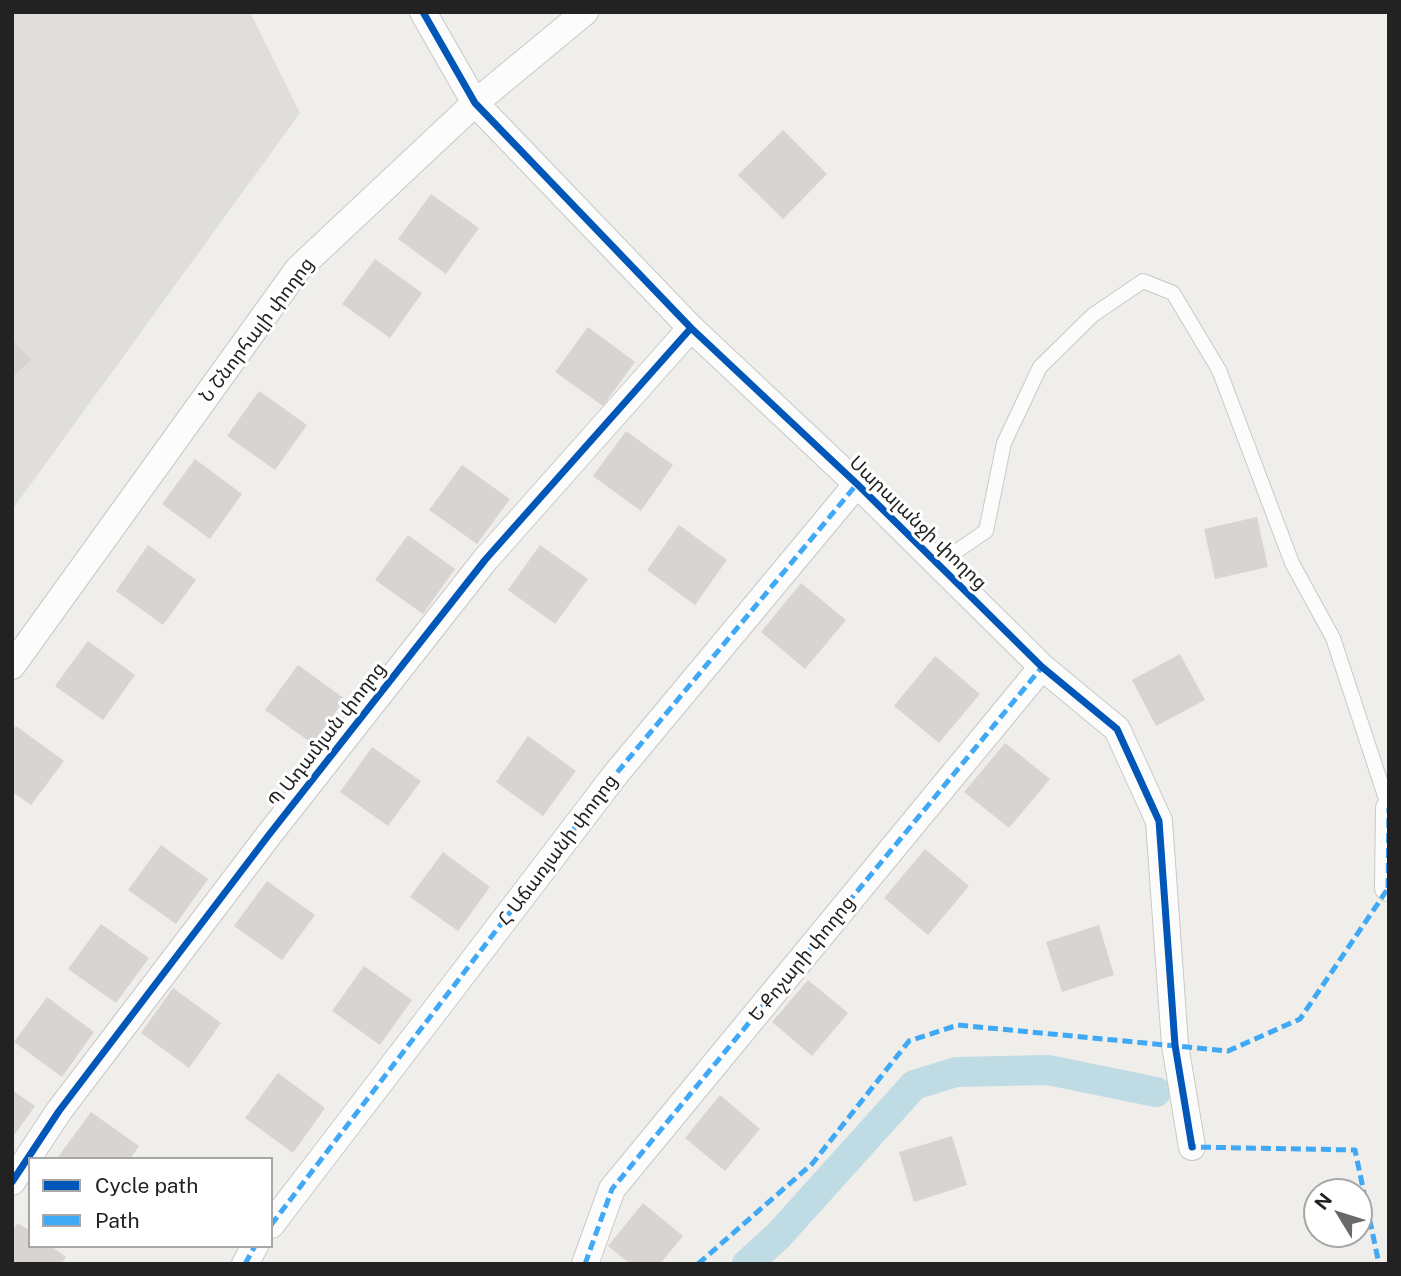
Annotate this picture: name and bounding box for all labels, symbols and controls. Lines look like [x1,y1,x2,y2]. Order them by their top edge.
street label: Ն Շնորհալի փողոց [195,253,319,407]
street label: Սարալանջի փողոց [844,451,992,595]
street label: Պ Ադամյան փողոց [263,658,391,812]
street label: Հ Աճառյանի փողոց [494,770,622,930]
street label: Ե Քոչարի փողոց [744,892,860,1026]
legend [28,1157,273,1248]
text: Cycle path [95,1173,198,1198]
north arrow [1303,1178,1373,1248]
text: N [1310,1189,1336,1214]
text: Path [95,1208,140,1233]

